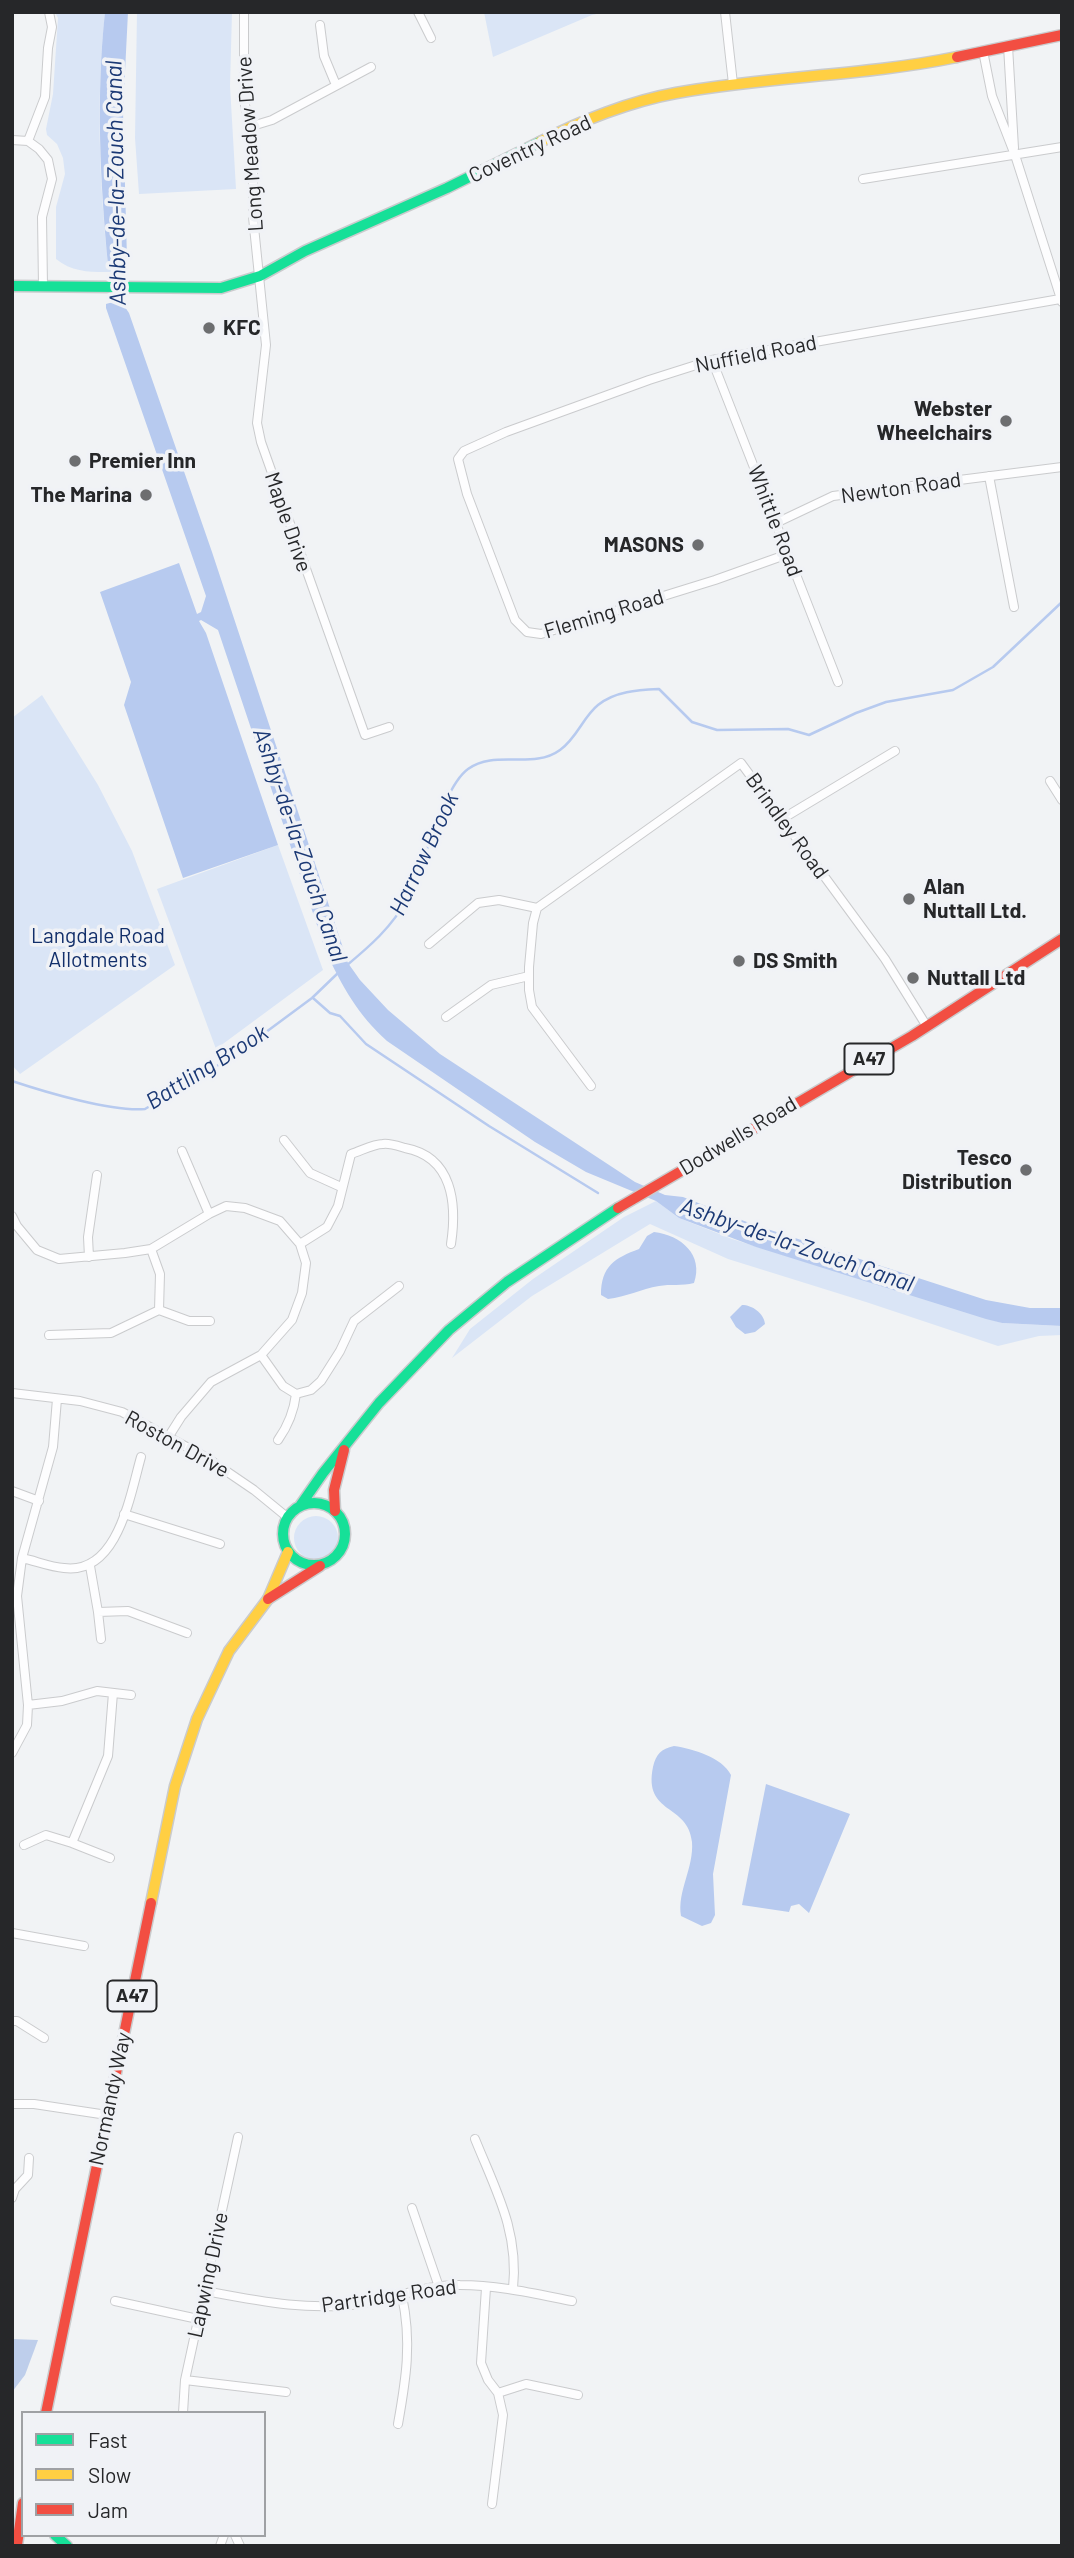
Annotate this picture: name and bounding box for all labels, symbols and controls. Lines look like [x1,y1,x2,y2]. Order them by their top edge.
street label: Long Meadow Drive [231,56,269,232]
water label: Ashby-de-la-Zouch Canal [100,60,132,306]
street label: Coventry Road [465,110,595,188]
place label: KFC [223,315,261,341]
marker: KFC [201,320,217,336]
street label: Nuffield Road [693,330,819,378]
place label: Webster Wheelchairs [876,396,992,446]
marker: Webster Wheelchairs [998,413,1014,429]
place label: Premier Inn [89,448,196,474]
marker: Premier Inn [67,453,83,469]
street label: Whittle Road [742,462,808,580]
street label: Newton Road [839,467,963,509]
street label: Maple Drive [259,469,317,575]
place label: The Marina [31,482,132,508]
marker: The Marina [138,487,154,503]
place label: MASONS [604,532,684,558]
marker: MASONS [690,537,706,553]
street label: Fleming Road [541,584,667,644]
water label: Ashby-de-la-Zouch Canal [247,725,353,965]
street label: Brindley Road [740,768,834,884]
water label: Harrow Brook [383,788,465,920]
place label: Alan Nuttall Ltd. [923,874,1027,924]
marker: Alan Nuttall Ltd. [901,891,917,907]
park label: Langdale Road Allotments [31,923,165,973]
place label: DS Smith [753,948,838,974]
marker: DS Smith [731,953,747,969]
place label: Nuttall Ltd [927,965,1025,991]
marker: Nuttall Ltd [905,970,921,986]
water label: Battling Brook [141,1019,273,1115]
road number: A47 [844,1044,894,1074]
street label: Dodwells Road [675,1091,801,1181]
place label: Tesco Distribution [902,1145,1012,1195]
marker: Tesco Distribution [1018,1162,1034,1178]
water label: Ashby-de-la-Zouch Canal [677,1192,917,1298]
street label: Roston Drive [120,1405,234,1483]
road number: A47 [108,1980,156,2012]
street label: Normandy Way [84,2030,136,2168]
street label: Lapwing Drive [182,2210,234,2340]
street label: Partridge Road [320,2274,458,2318]
legend [21,2411,266,2537]
text: Fast [88,2427,128,2452]
text: Slow [88,2462,131,2487]
text: Jam [88,2497,128,2522]

